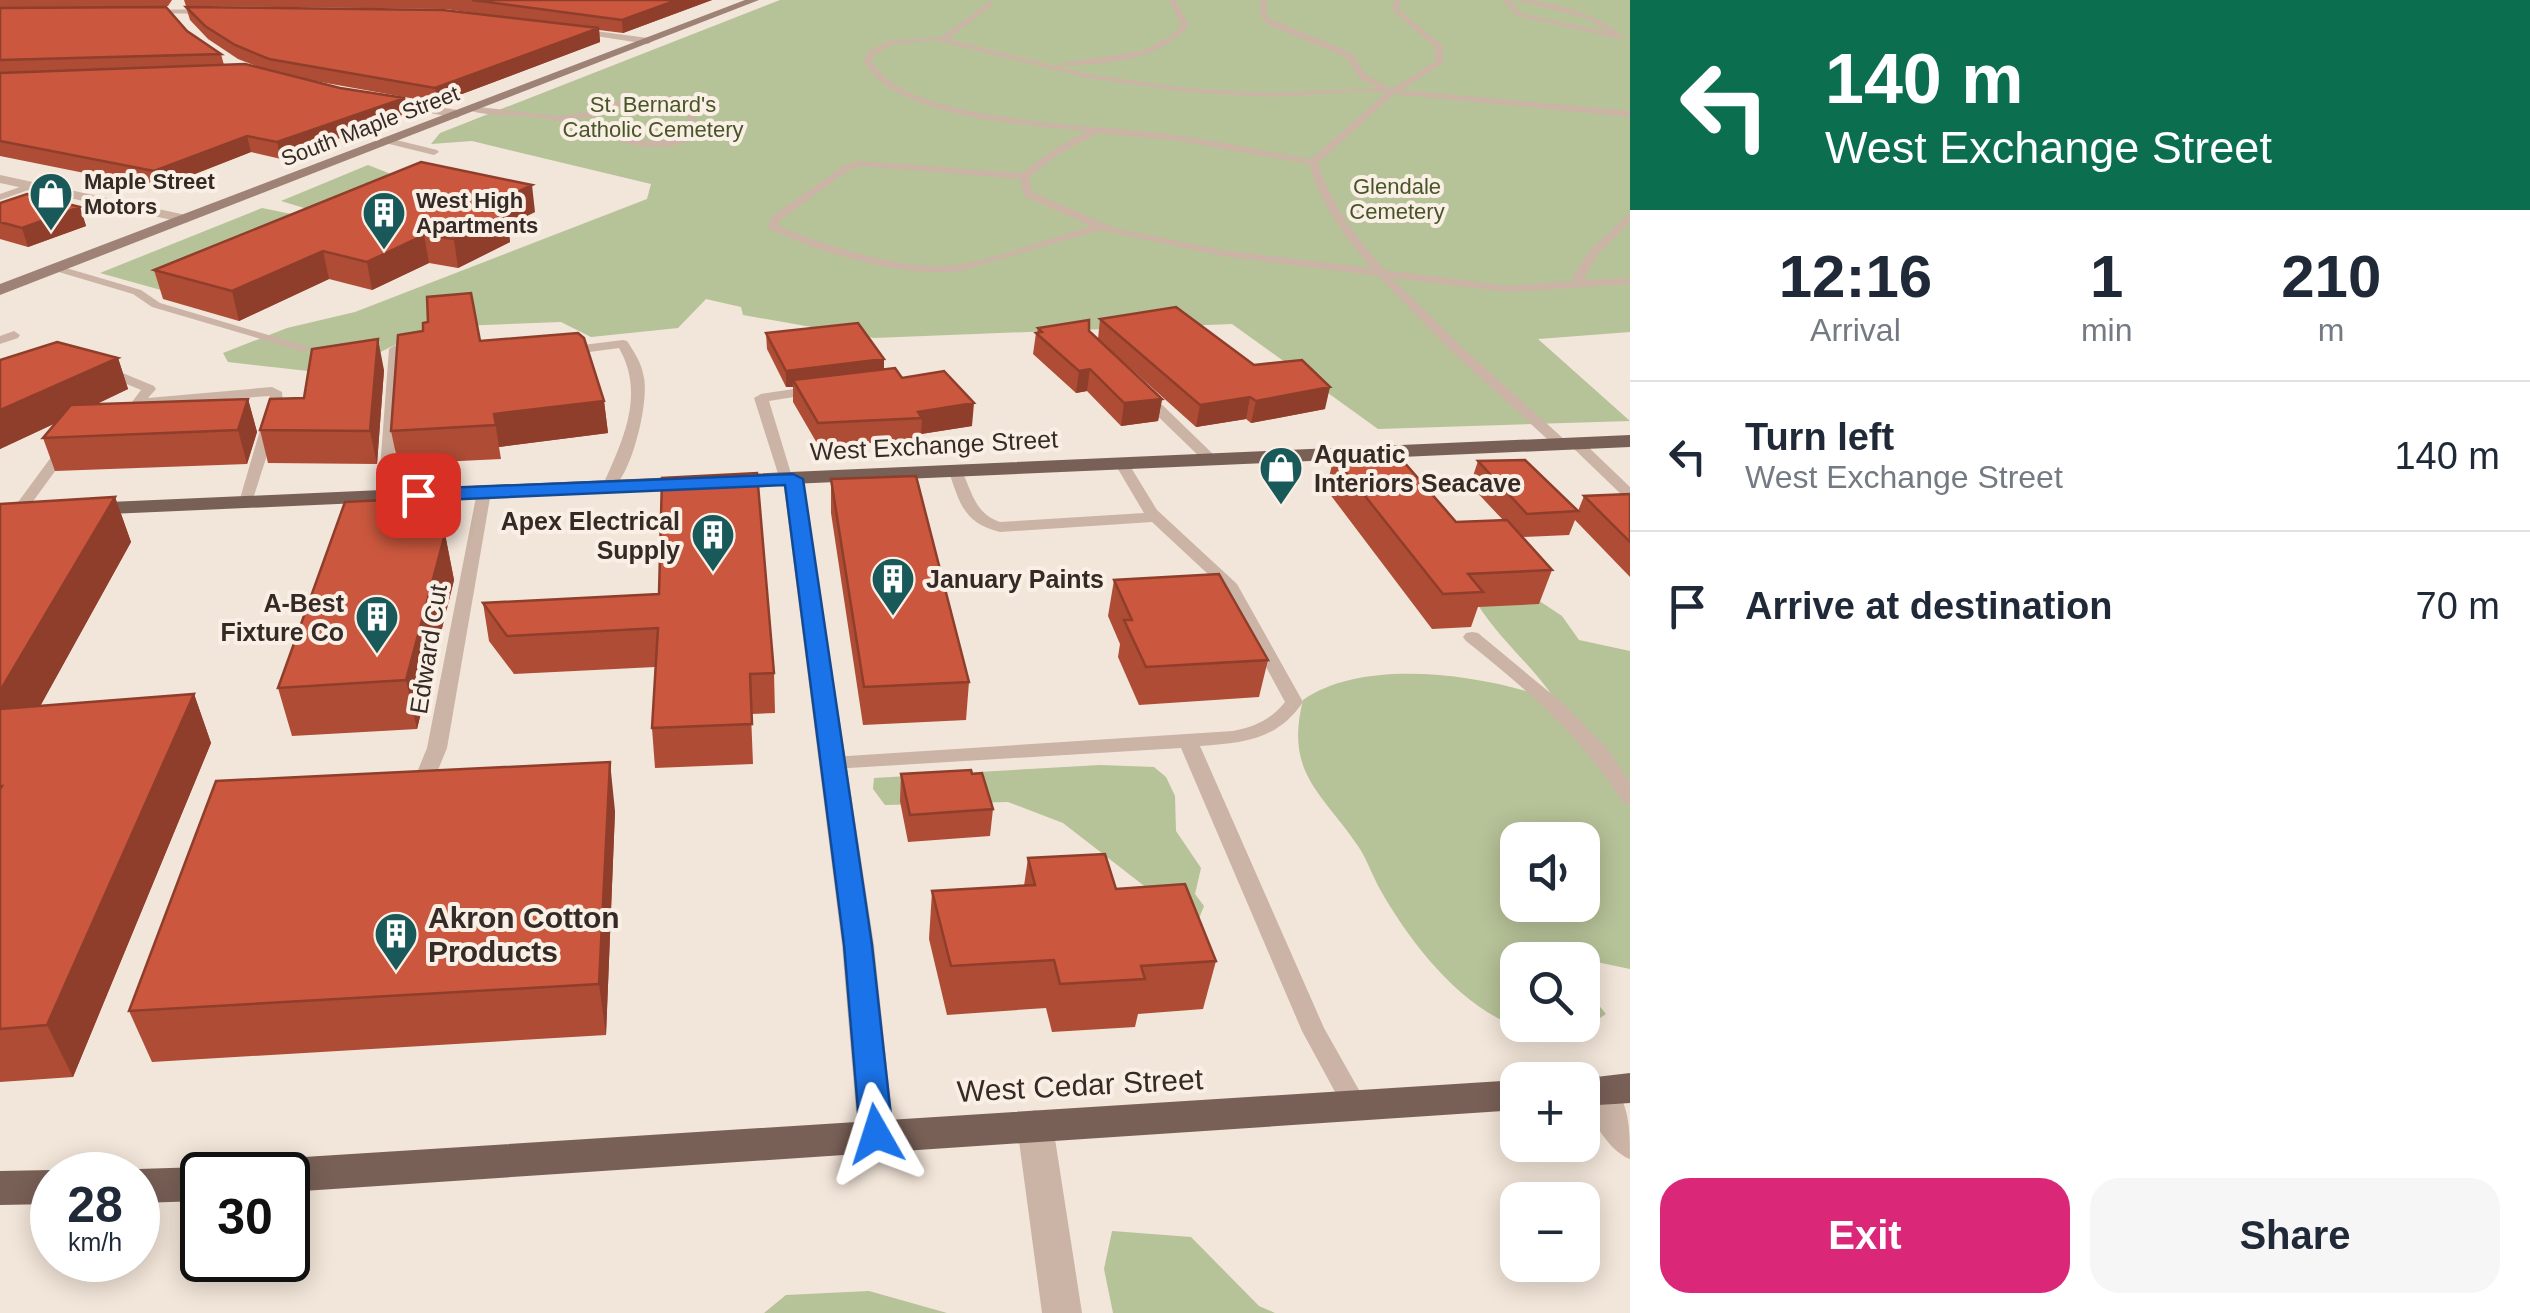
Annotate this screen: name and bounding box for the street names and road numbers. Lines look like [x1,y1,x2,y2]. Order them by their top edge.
street label: South Maple Street [278,81,462,171]
street label: West Exchange Street [809,425,1059,465]
street label: Edward Cut [404,582,452,716]
street label: West Cedar Street [956,1062,1204,1108]

